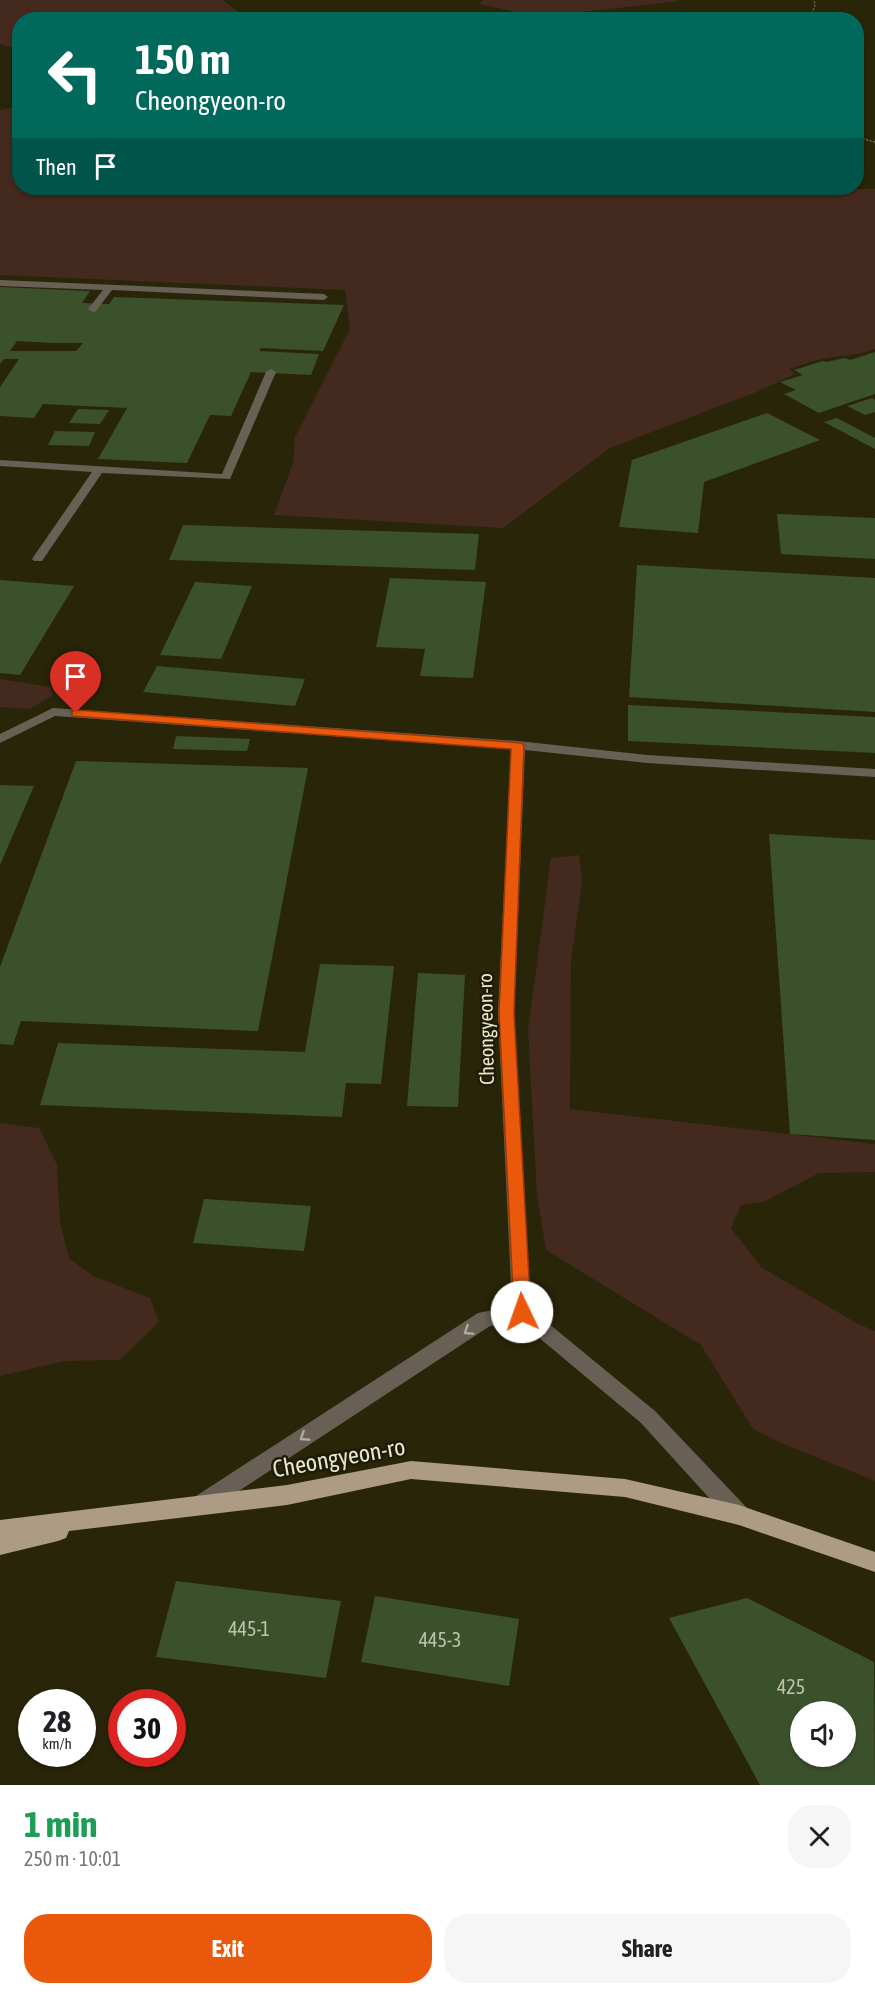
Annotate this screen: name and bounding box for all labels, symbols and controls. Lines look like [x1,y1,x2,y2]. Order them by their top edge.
text: 150 m [135,35,230,83]
icon: left [36,36,114,114]
text: Cheongyeon-ro [135,85,286,116]
icon: arrive [89,150,122,183]
text: Then [36,154,77,180]
pin [50,651,101,713]
icon: arrive [59,660,92,693]
street label: Cheongyeon-ro [473,973,498,1085]
position arrow [490,1280,554,1344]
one-way arrow [464,1323,474,1335]
one-way arrow [300,1430,311,1441]
street label: Cheongyeon-ro [271,1433,407,1482]
house number: 445-1 [228,1617,270,1640]
house number: 445-3 [419,1628,461,1651]
house number: 425 [777,1675,805,1698]
speed limit sign: 30 [108,1689,186,1767]
map controls [790,1701,856,1767]
button: sound [790,1701,856,1767]
text: 28 [43,1704,71,1738]
text: km/h [42,1735,72,1752]
text: 1 min [24,1803,98,1845]
button: close [788,1805,851,1868]
text: 250 m · 10:01 [24,1847,121,1870]
button: Exit [24,1914,432,1983]
button: Share [444,1914,851,1983]

